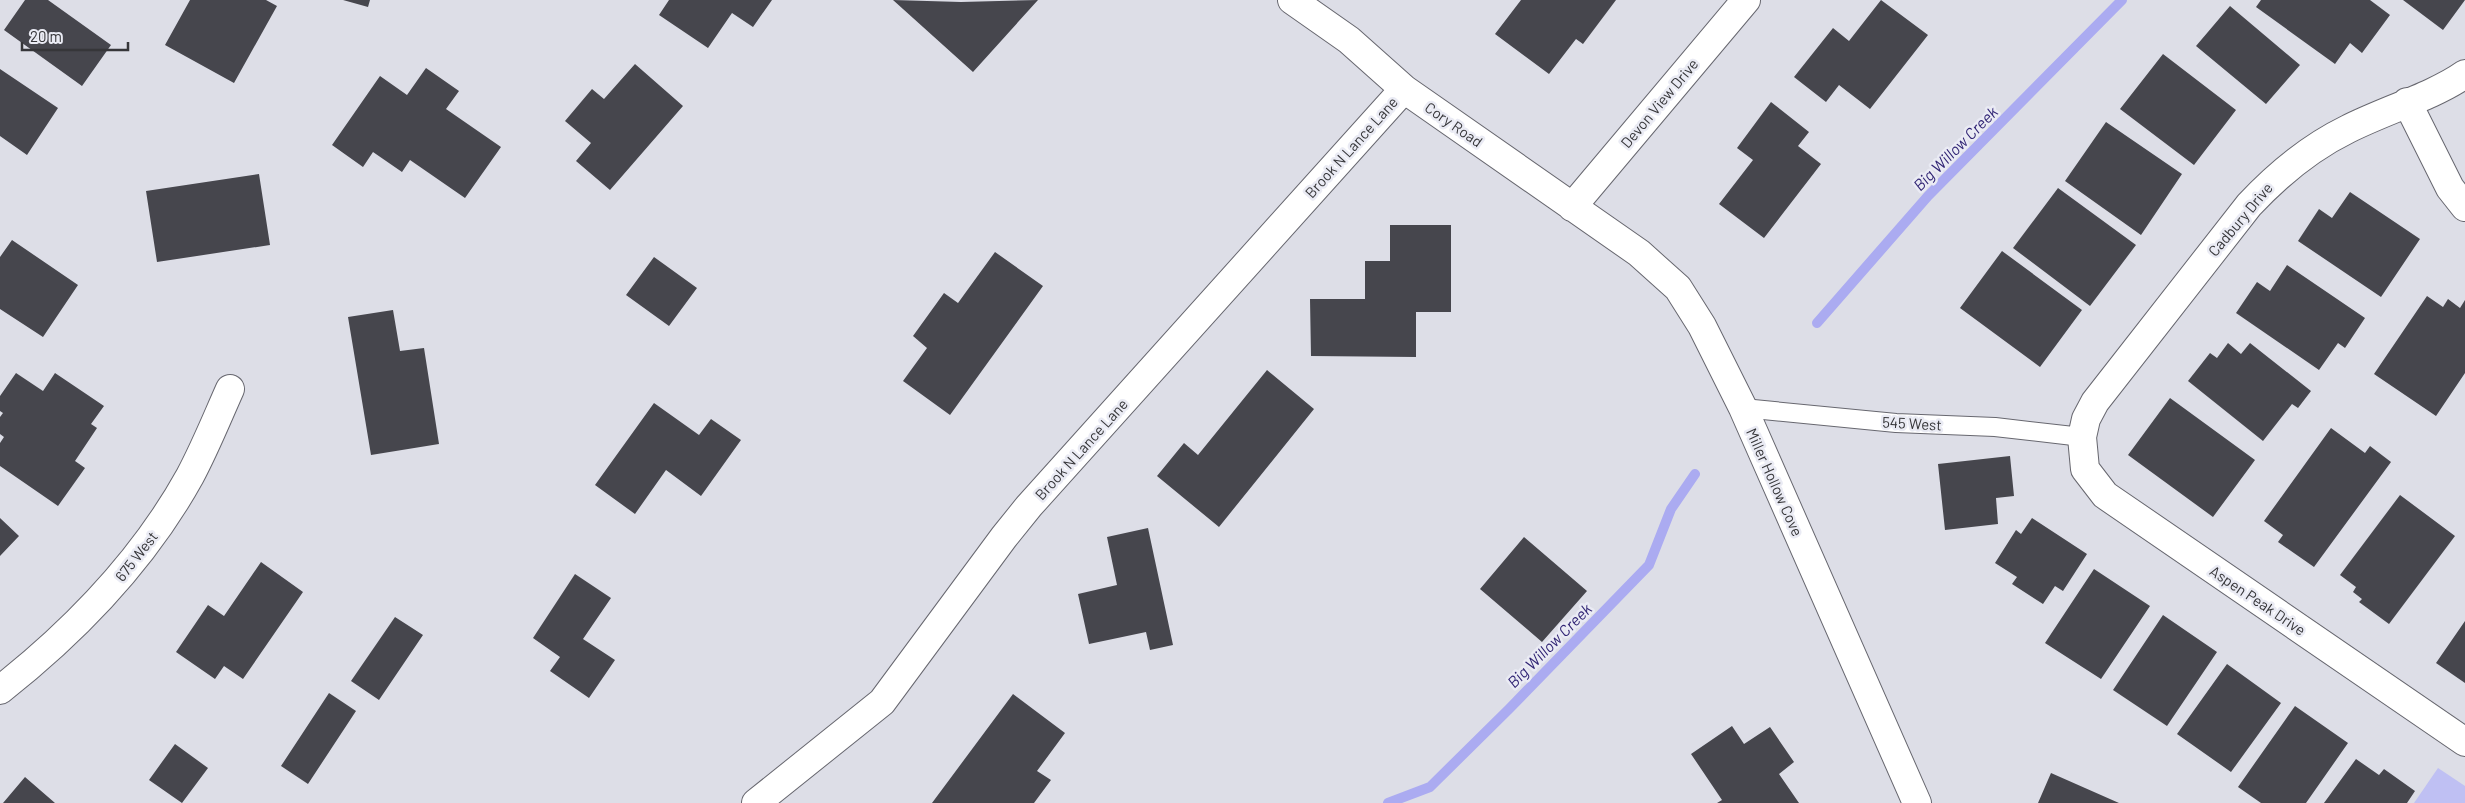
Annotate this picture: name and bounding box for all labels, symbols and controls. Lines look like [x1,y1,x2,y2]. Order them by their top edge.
scale bar [22,20,129,52]
text: 20 m [30,27,62,45]
street label: Devon View Drive [1616,55,1702,151]
street label: Brook N Lance Lane [1301,93,1401,201]
street label: Cory Road [1422,98,1486,150]
water label: Big Willow Creek [1909,102,2001,194]
street label: Cadbury Drive [2204,179,2276,259]
street label: Brook N Lance Lane [1031,395,1131,503]
street label: 545 West [1882,412,1942,434]
street label: Miller Hollow Cove [1743,425,1807,539]
street label: 675 West [111,527,161,585]
street label: Aspen Peak Drive [2207,561,2309,639]
water label: Big Willow Creek [1503,599,1595,691]

